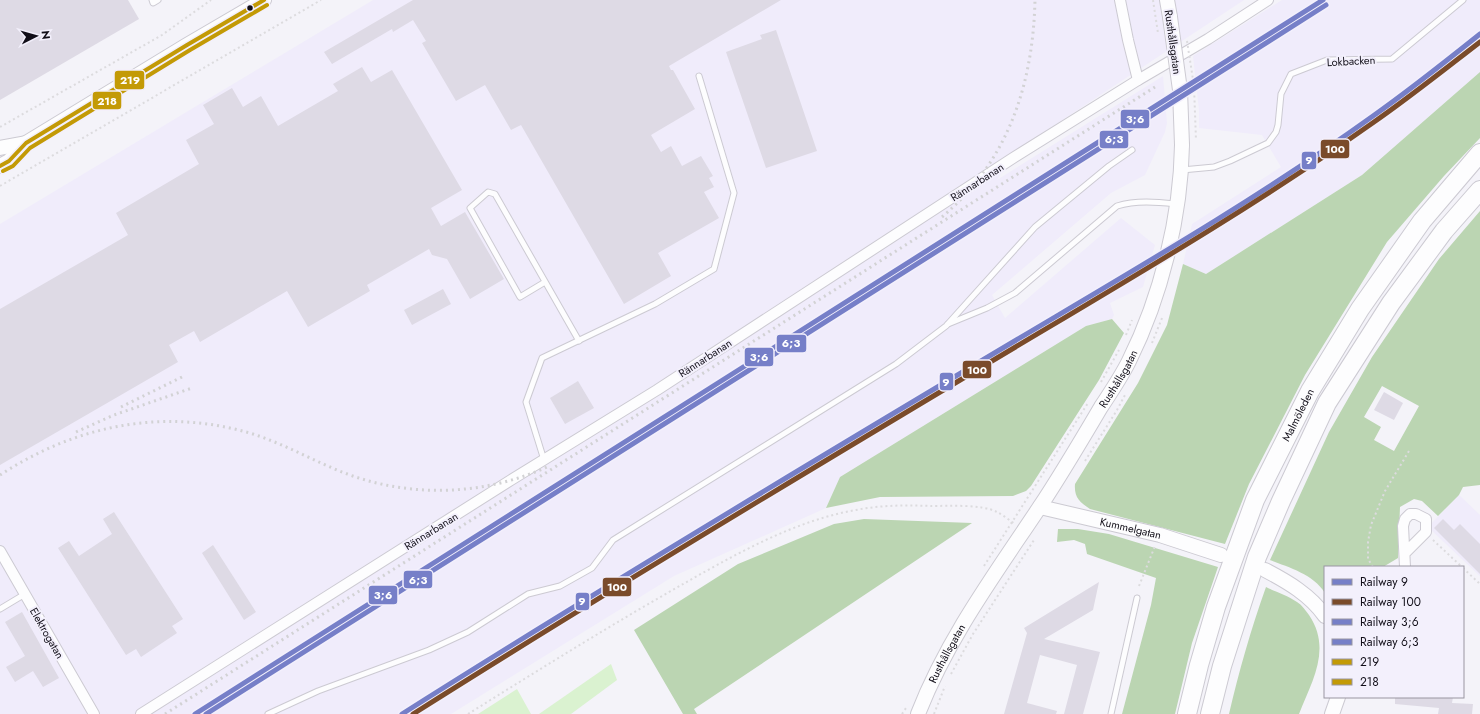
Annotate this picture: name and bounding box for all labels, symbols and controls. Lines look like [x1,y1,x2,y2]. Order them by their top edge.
unlabelled marker [245,3,255,13]
street label: Rusthållsgatan [1161,9,1185,75]
north arrow [16,16,56,56]
text: N [38,30,54,40]
street label: Lokbacken [1326,52,1376,70]
line badge: 219 [114,70,145,90]
text: 219 [120,72,140,88]
line badge: 218 [92,91,122,110]
text: 218 [97,93,117,109]
line badge: 3;6 [1120,109,1150,129]
text: 3;6 [1126,111,1144,127]
line badge: 6;3 [1099,130,1129,149]
text: 6;3 [1105,131,1123,147]
line badge: 100 [1320,139,1350,159]
text: 100 [1325,141,1345,157]
line badge: 9 [1301,151,1317,170]
text: 9 [1305,152,1313,168]
street label: Rännarbanan [947,159,1007,205]
line badge: 6;3 [776,334,807,353]
street label: Rännarbanan [675,335,735,381]
text: 6;3 [782,335,800,351]
line badge: 3;6 [744,347,774,367]
street label: Rusthållsgatan [1095,347,1141,411]
text: 3;6 [750,349,768,365]
line badge: 100 [962,360,992,379]
text: 100 [967,362,987,378]
line badge: 9 [939,372,954,391]
text: 9 [942,374,950,390]
street label: Malmöleden [1278,386,1318,444]
street label: Rännarbanan [401,508,461,554]
street label: Kummelgatan [1098,513,1163,543]
legend [1324,566,1464,698]
line badge: 6;3 [403,570,433,589]
text: 6;3 [409,572,427,588]
text: Railway 9 [1360,573,1408,591]
line badge: 100 [602,577,632,597]
text: 100 [607,579,627,595]
line badge: 3;6 [368,585,398,605]
text: 3;6 [374,587,392,603]
line badge: 9 [575,592,590,611]
text: 9 [578,593,586,609]
text: Railway 100 [1360,593,1421,611]
street label: Elektrogatan [26,604,68,662]
text: Railway 3;6 [1360,613,1419,631]
street label: Rusthållsgatan [924,621,969,686]
text: Railway 6;3 [1360,633,1419,651]
text: 219 [1360,653,1379,671]
text: 218 [1360,673,1379,691]

